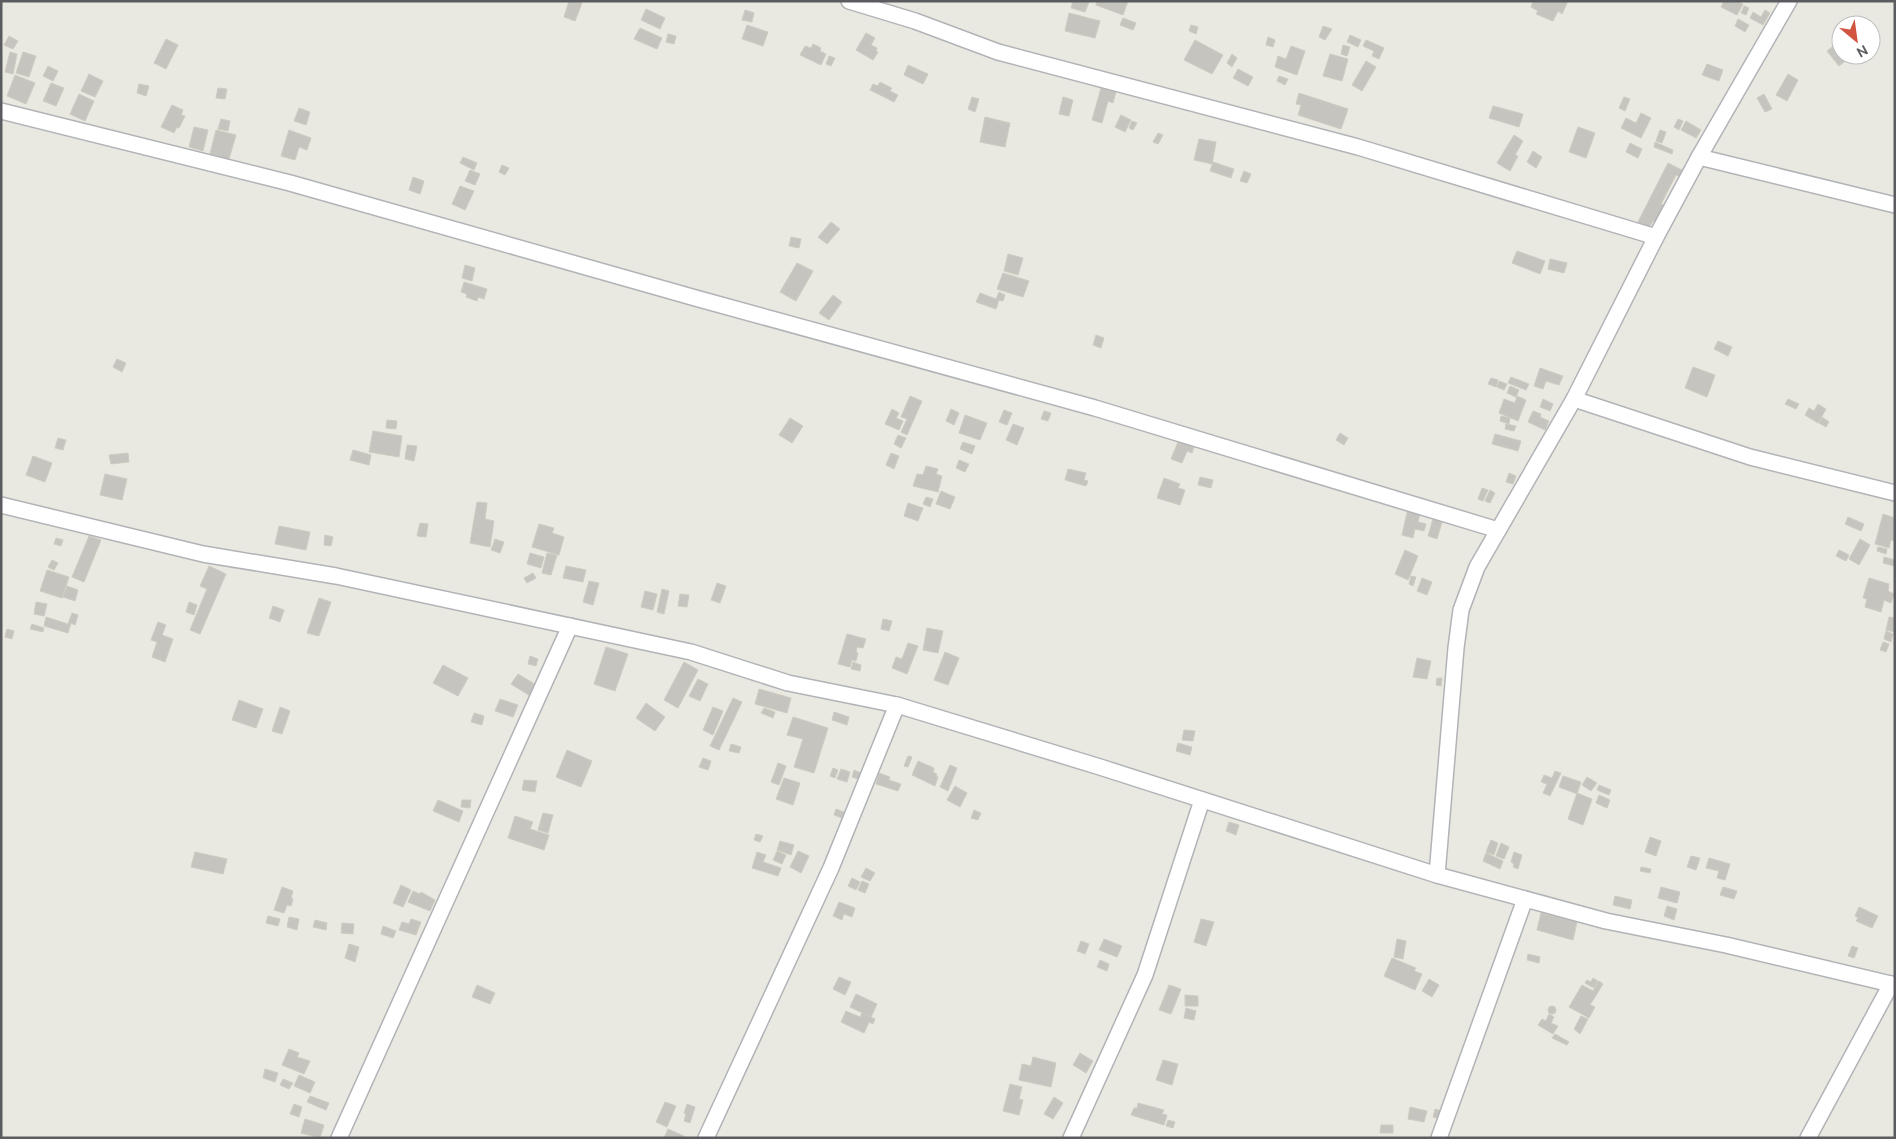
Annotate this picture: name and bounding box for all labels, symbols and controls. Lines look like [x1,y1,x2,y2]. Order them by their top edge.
north arrow [1831,15,1881,65]
text: N [1854,42,1871,61]

